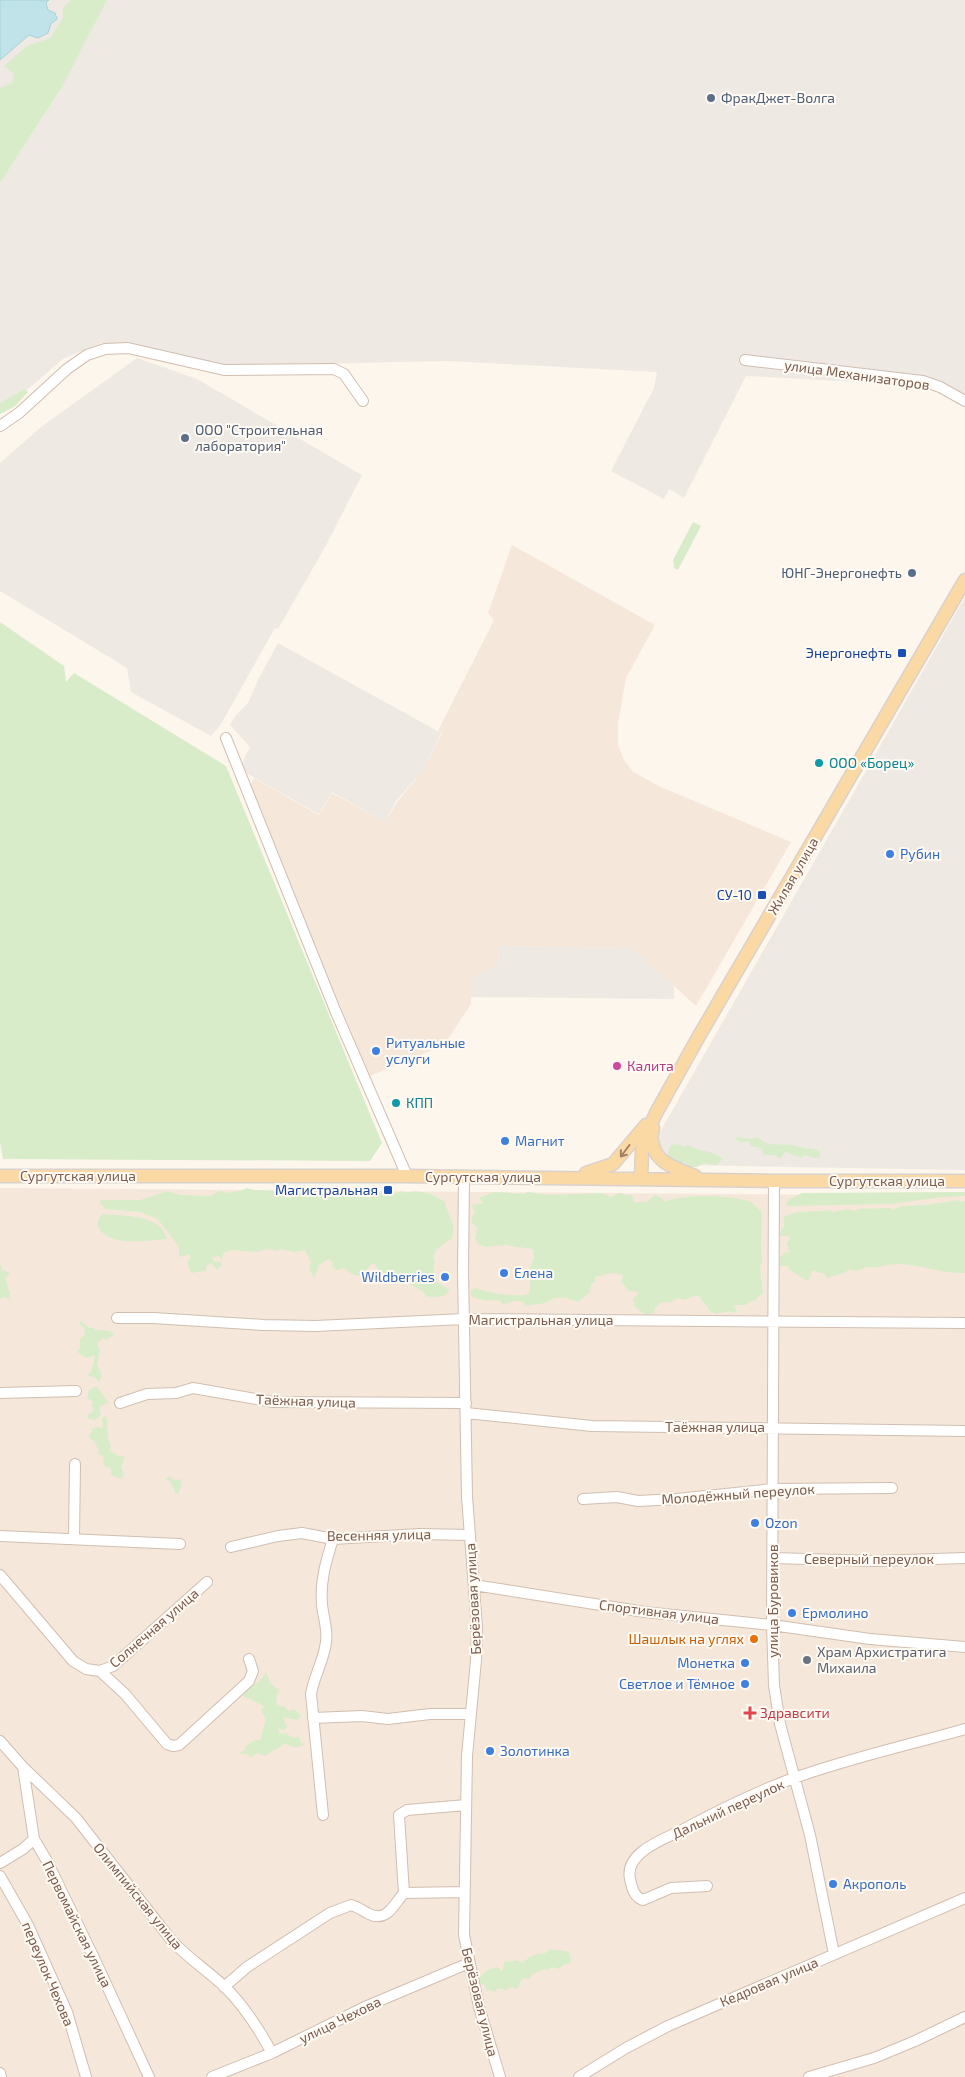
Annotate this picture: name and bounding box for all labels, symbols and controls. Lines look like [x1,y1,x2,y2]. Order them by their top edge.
place label: ФракДжет-Волга [721,89,835,106]
marker: ФракДжет-Волга [705,92,717,104]
street label: улица Механизаторов [783,356,931,393]
place label: ООО "Строительная лаборатория" [195,421,323,454]
marker: ООО "Строительная лаборатория" [179,432,191,444]
place label: ЮНГ-Энергонефть [781,564,902,581]
marker: ЮНГ-Энергонефть [906,567,918,579]
place label: Энергонефть [806,644,892,661]
marker: Энергонефть [896,647,908,659]
place label: ООО «Борец» [829,754,914,771]
marker: ООО «Борец» [813,757,825,769]
street label: Жилая улица [764,834,822,917]
place label: Рубин [900,845,940,862]
marker: Рубин [884,848,896,860]
place label: СУ-10 [717,886,752,903]
marker: СУ-10 [756,889,768,901]
place label: Ритуальные услуги [386,1034,465,1067]
marker: Ритуальные услуги [370,1045,382,1057]
place label: Калита [627,1057,674,1074]
marker: Калита [611,1060,623,1072]
place label: КПП [406,1094,433,1111]
marker: КПП [390,1097,402,1109]
place label: Магнит [515,1132,565,1149]
marker: Магнит [499,1135,511,1147]
one-way arrow [620,1144,630,1158]
street label: Сургутская улица [20,1167,136,1184]
street label: Сургутская улица [425,1168,541,1185]
street label: Сургутская улица [829,1172,945,1189]
place label: Магистральная [275,1181,378,1198]
marker: Магистральная [382,1184,394,1196]
place label: Елена [514,1264,553,1281]
marker: Елена [498,1267,510,1279]
place label: Wildberries [361,1268,435,1285]
marker: Wildberries [439,1271,451,1283]
street label: Магистральная улица [468,1311,614,1328]
street label: Таёжная улица [256,1390,356,1411]
street label: Таёжная улица [665,1418,765,1435]
street label: Молодёжный переулок [661,1480,816,1507]
place label: Ozon [765,1514,798,1531]
marker: Ozon [749,1517,761,1529]
street label: Весенняя улица [327,1525,431,1544]
street label: Берёзовая улица [461,1543,484,1655]
street label: улица Буровиков [764,1544,781,1658]
street label: Северный переулок [804,1550,935,1567]
street label: Солнечная улица [106,1584,202,1671]
street label: Спортивная улица [598,1596,720,1627]
place label: Ермолино [802,1604,869,1621]
marker: Ермолино [786,1607,798,1619]
place label: Шашлык на углях [629,1630,745,1647]
marker: Шашлык на углях [748,1633,760,1645]
place label: Храм Архистратига Михаила [817,1643,947,1676]
place label: Монетка [677,1654,735,1671]
marker: Храм Архистратига Михаила [801,1654,813,1666]
marker: Монетка [739,1657,751,1669]
place label: Светлое и Тёмное [619,1675,735,1692]
marker: Светлое и Тёмное [739,1678,751,1690]
place label: Здравсити [760,1704,830,1721]
marker: Здравсити [744,1707,756,1719]
place label: Золотинка [500,1742,570,1759]
marker: Золотинка [484,1745,496,1757]
street label: Дальний переулок [669,1775,787,1842]
street label: Олимпийская улица [90,1839,187,1952]
street label: Первомайская улица [39,1858,116,1990]
place label: Акрополь [843,1875,906,1892]
marker: Акрополь [827,1878,839,1890]
street label: переулок Чехова [19,1919,78,2028]
street label: Берёзовая улица [459,1946,502,2058]
street label: Кедровая улица [717,1953,821,2010]
street label: улица Чехова [296,1992,384,2047]

